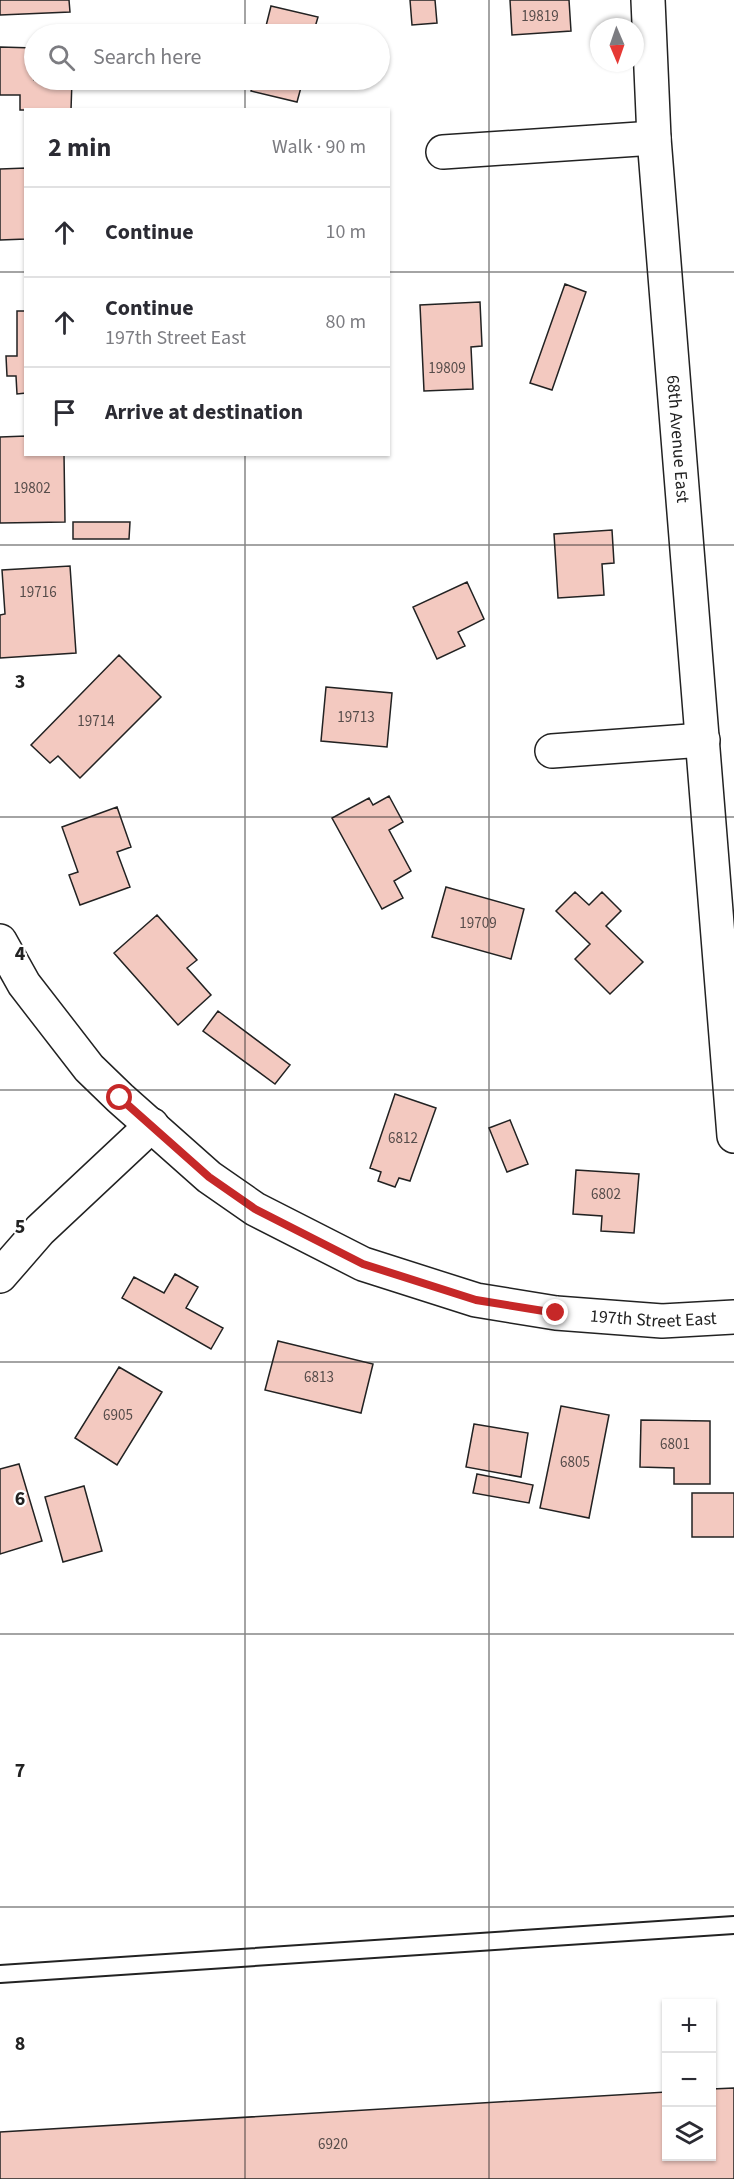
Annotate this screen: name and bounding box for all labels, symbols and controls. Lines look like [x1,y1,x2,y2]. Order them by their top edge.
house number: 19819 [521,6,559,27]
north arrow [590,18,644,72]
search box [24,24,390,90]
icon: search [45,41,78,74]
text: Search here [93,41,201,73]
text: 2 min [48,129,111,166]
text: Walk · 90 m [272,133,366,161]
icon: ahead [48,216,81,249]
text: Continue [105,216,194,248]
text: 10 m [326,218,366,246]
text: Continue [105,292,194,324]
icon: ahead [48,306,81,339]
text: 80 m [326,308,366,336]
text: 197th Street East [105,324,246,352]
house number: 19809 [428,358,466,379]
street label: 68th Avenue East [661,374,696,504]
icon: arrive [48,396,81,429]
text: Arrive at destination [105,396,303,428]
house number: 19802 [13,478,51,499]
house number: 19716 [19,582,57,603]
text: 3 [15,668,25,696]
house number: 19713 [337,707,375,728]
house number: 19714 [77,711,115,732]
house number: 19709 [459,913,497,934]
text: 4 [15,940,26,968]
route start [106,1084,132,1110]
house number: 6812 [388,1128,418,1149]
house number: 6802 [591,1184,621,1205]
text: 5 [15,1213,25,1241]
route end [542,1299,568,1325]
street label: 197th Street East [589,1303,717,1334]
house number: 6813 [304,1367,334,1388]
house number: 6905 [103,1405,133,1426]
house number: 6801 [660,1434,690,1455]
house number: 6805 [560,1452,590,1473]
text: 6 [15,1485,25,1513]
text: 7 [15,1757,25,1785]
map controls [662,1999,716,2161]
button: + [662,1999,716,2053]
text: 8 [15,2030,25,2058]
button: − [662,2053,716,2107]
button: layers [662,2107,716,2161]
house number: 6920 [318,2134,348,2155]

